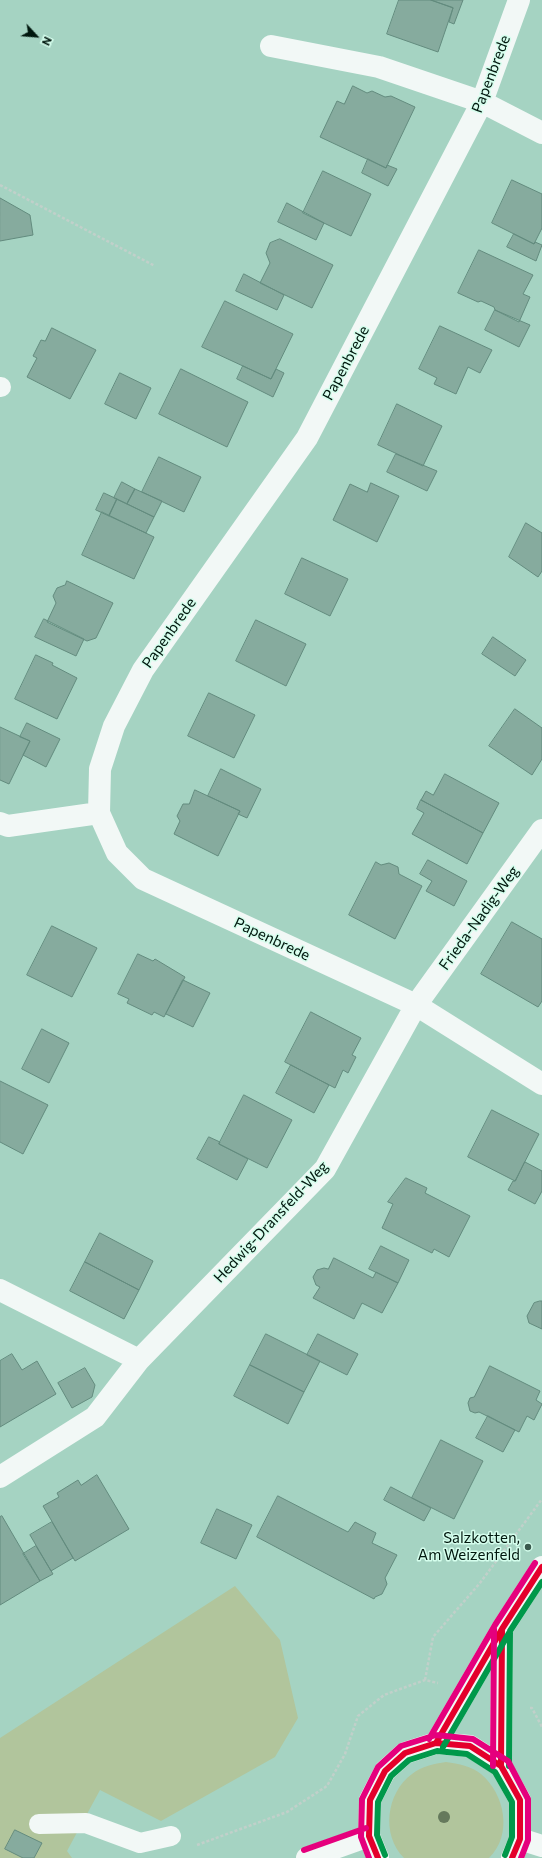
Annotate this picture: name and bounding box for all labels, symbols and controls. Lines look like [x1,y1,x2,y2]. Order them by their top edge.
north arrow [16,16,56,56]
street label: Papenbrede [468,33,514,115]
text: N [40,35,55,48]
street label: Papenbrede [319,323,373,403]
street label: Papenbrede [138,594,200,672]
street label: Frieda-Nadig-Weg [435,862,523,974]
street label: Papenbrede [231,914,313,964]
street label: Hedwig-Dransfeld-Weg [210,1157,332,1287]
place label: Salzkotten, Am Weizenfeld [418,1529,520,1564]
marker: Salzkotten, Am Weizenfeld [523,1542,533,1552]

